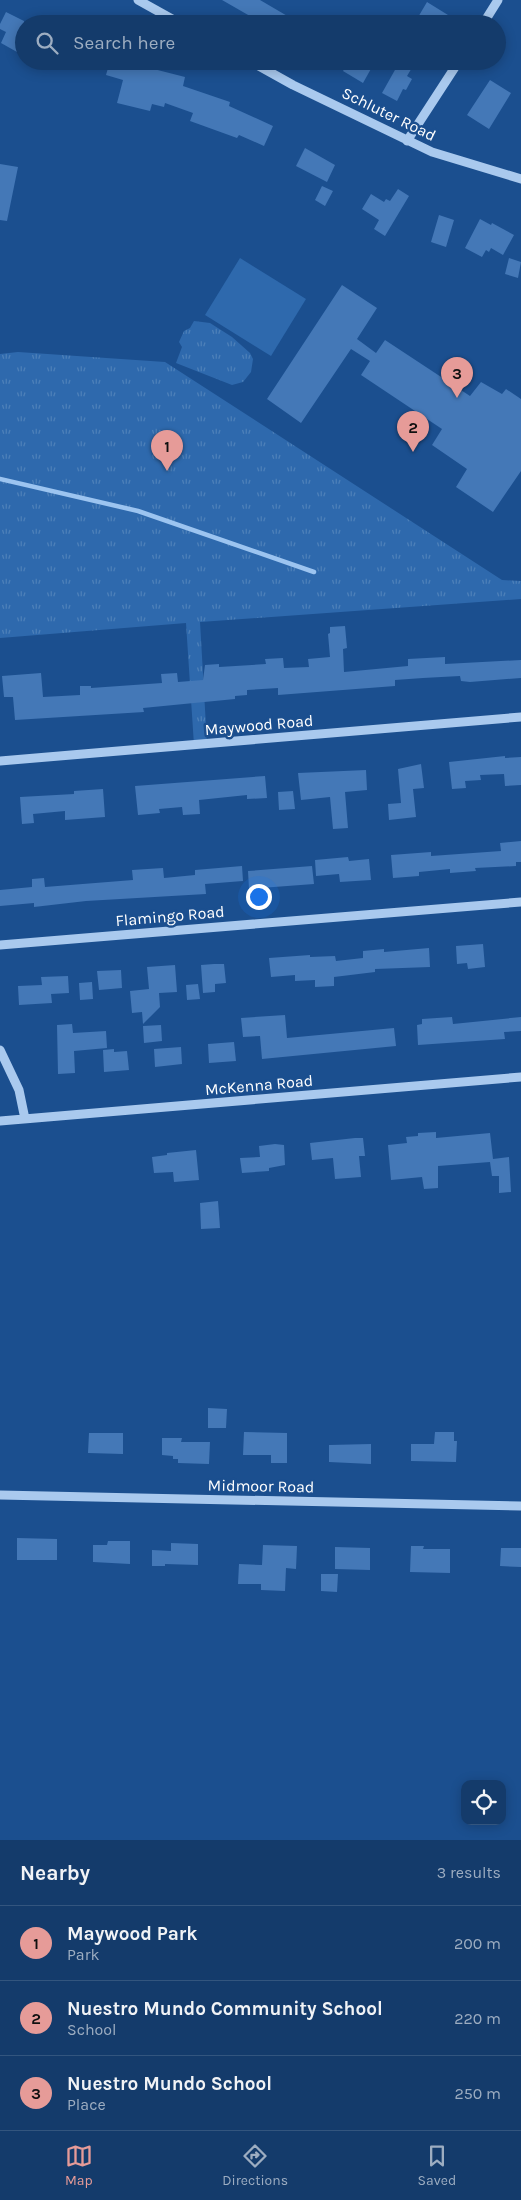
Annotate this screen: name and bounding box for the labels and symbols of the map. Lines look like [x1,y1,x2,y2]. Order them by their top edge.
street label: Schluter Road [339,83,439,145]
pin: 3 [441,357,473,398]
pin: 2 [397,411,429,452]
pin: 1 [151,430,183,471]
street label: Maywood Road [204,711,314,739]
your location [246,884,272,910]
street label: Flamingo Road [115,902,225,930]
street label: McKenna Road [204,1071,314,1099]
street label: Midmoor Road [208,1476,314,1496]

